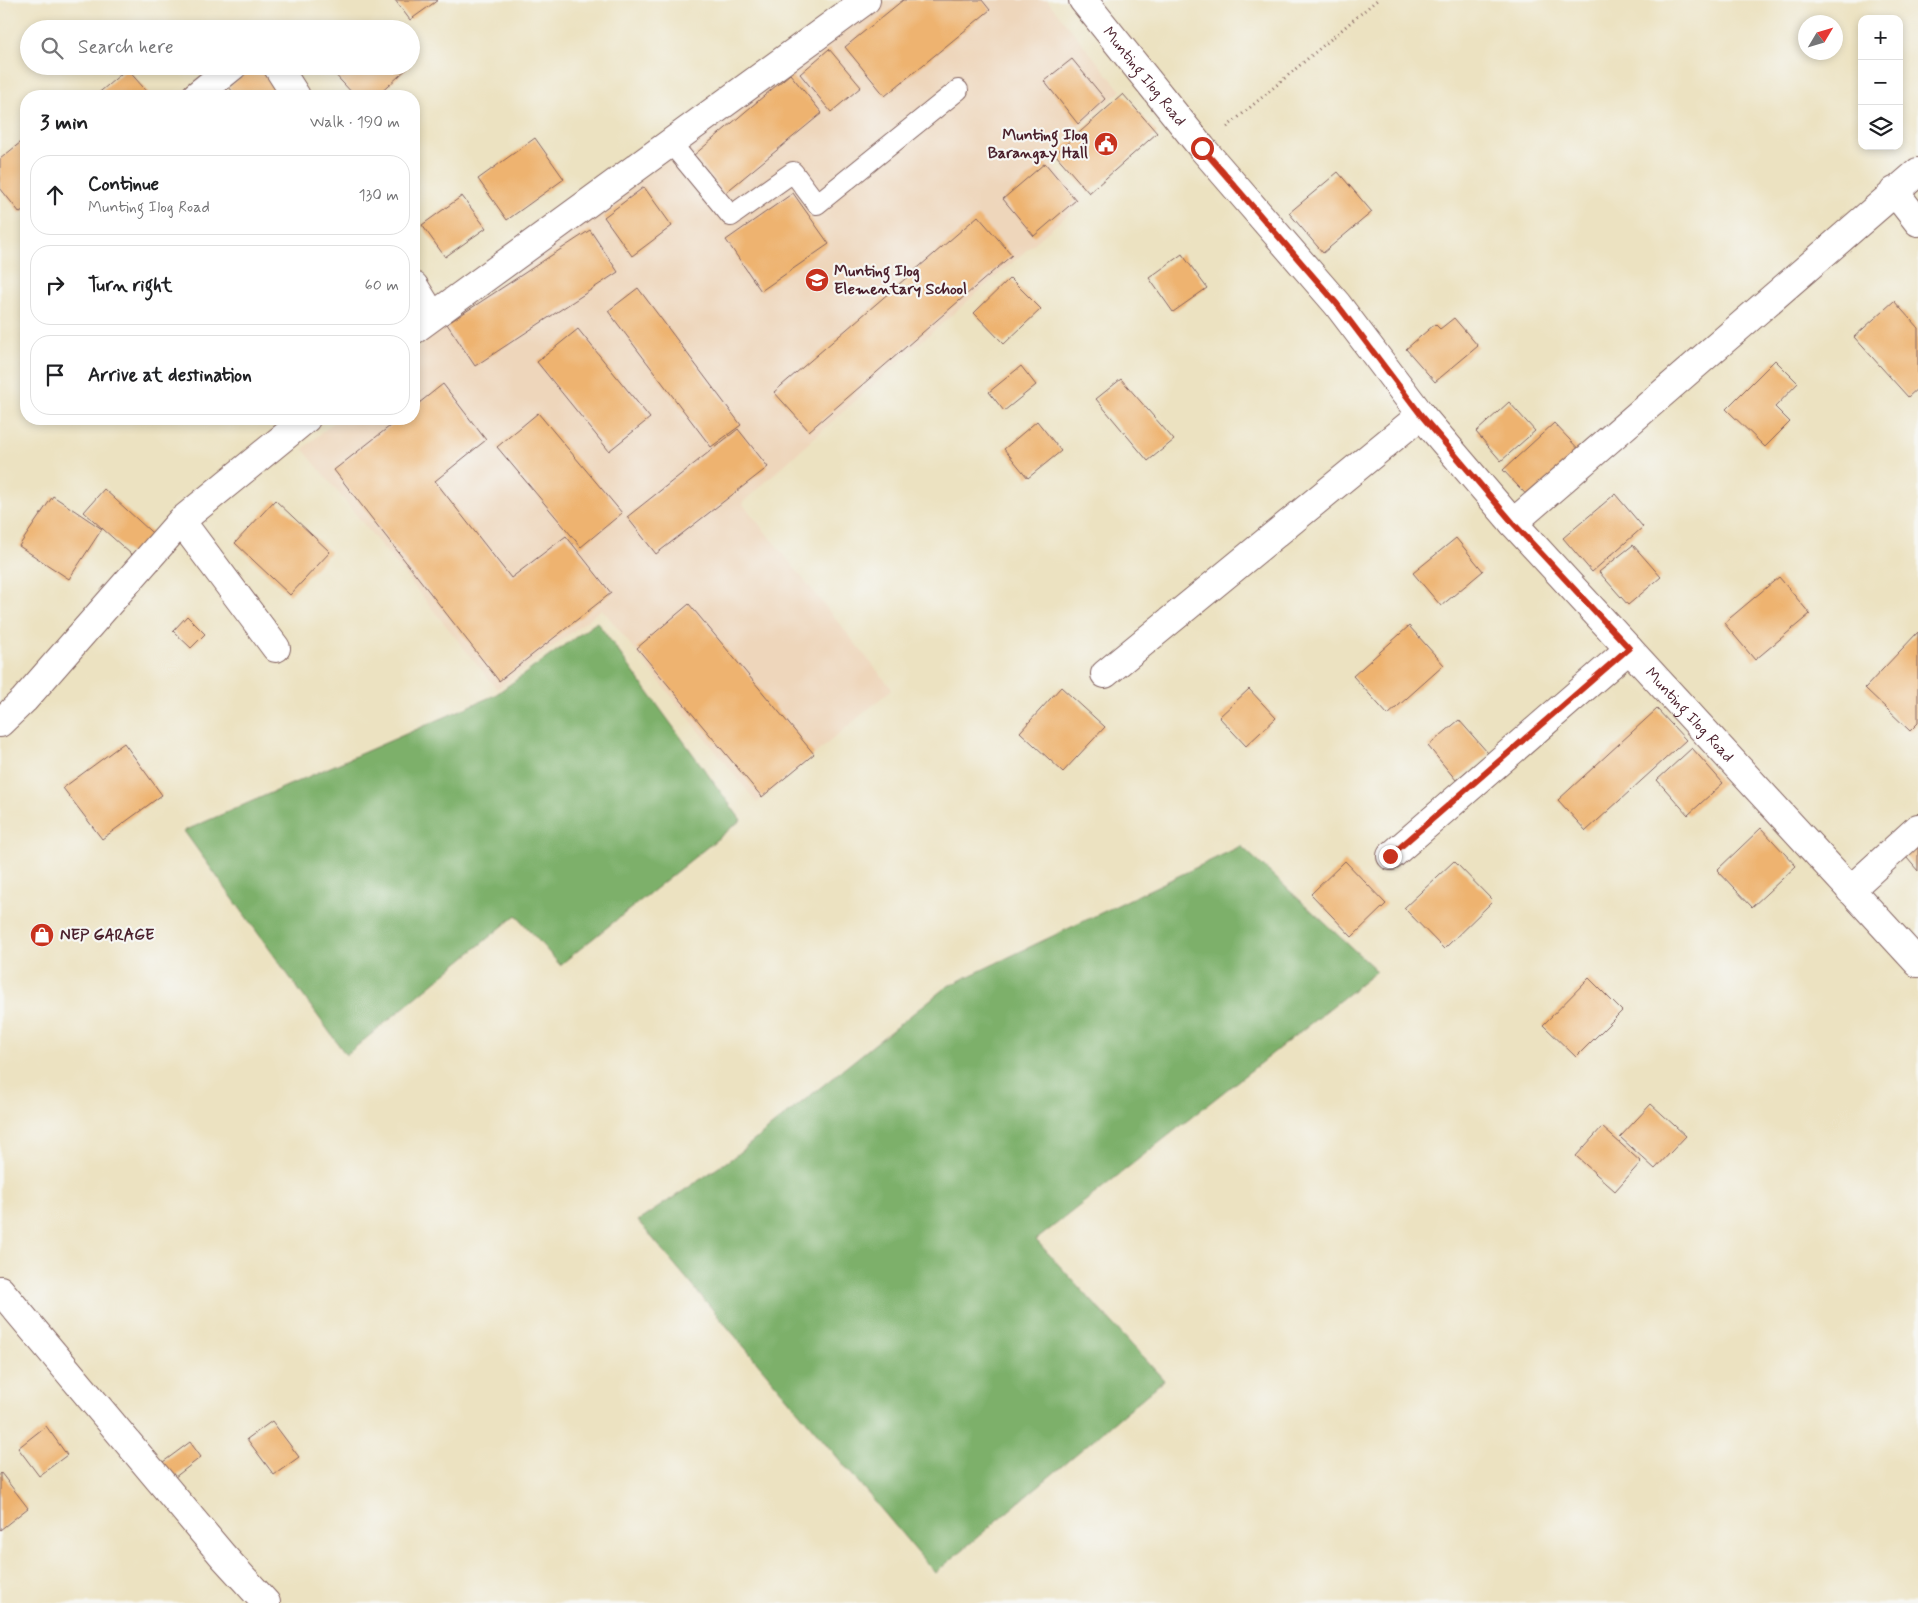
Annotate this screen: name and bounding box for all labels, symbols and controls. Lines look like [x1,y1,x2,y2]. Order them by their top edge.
north arrow [1798,15,1843,60]
map controls [1858,15,1903,150]
button: + [1858,15,1903,60]
search box [20,20,420,75]
street label: Munting Ilog Road [1098,22,1191,130]
icon: search [38,34,66,62]
text: Search here [78,35,174,60]
button: − [1858,60,1903,105]
button: layers [1858,105,1903,150]
text: 3 min [40,109,88,137]
text: Walk · 190 m [310,112,400,133]
place label: Munting Ilog Barangay Hall [988,125,1088,165]
public building icon: Munting Ilog Barangay Hall [1093,131,1119,157]
route start [1191,137,1214,160]
text: Continue [88,172,159,197]
icon: ahead [41,181,69,209]
text: 130 m [358,185,399,206]
text: Munting Ilog Road [88,197,210,218]
place label: Munting Ilog Elementary School [834,261,967,300]
school or university icon: Munting Ilog Elementary School [804,267,830,293]
icon: right [41,271,69,299]
text: Turn right [88,273,172,298]
text: 60 m [365,275,399,296]
icon: arrive [41,361,69,389]
text: Arrive at destination [88,363,252,388]
street label: Munting Ilog Road [1641,663,1739,767]
route end [1379,845,1402,868]
shop icon: NEP GARAGE [29,922,55,948]
place label: NEP GARAGE [60,925,155,946]

